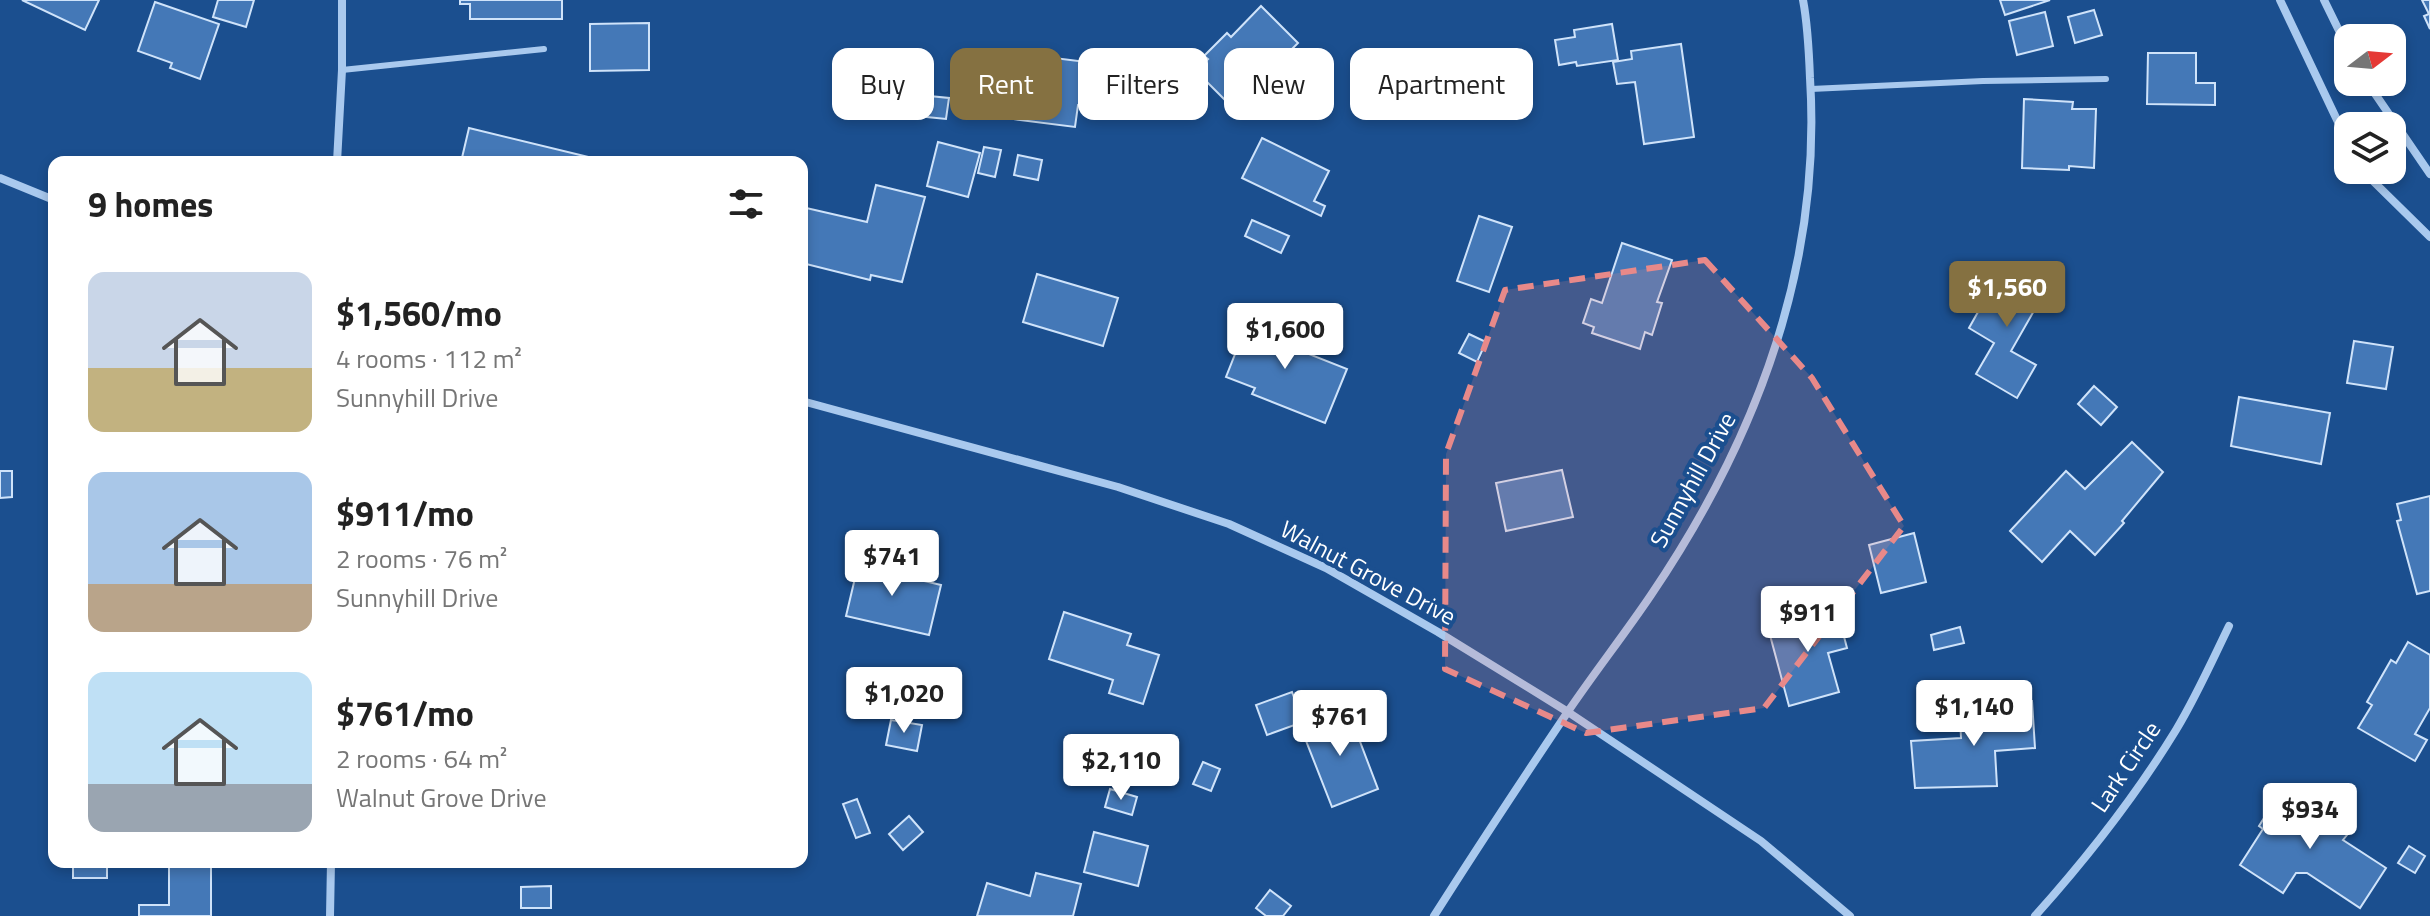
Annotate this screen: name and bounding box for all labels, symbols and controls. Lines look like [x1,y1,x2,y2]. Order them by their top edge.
north arrow [2334,24,2406,96]
map controls [2334,24,2406,184]
chip: Buy [832,48,934,120]
chip: Rent [950,48,1062,120]
chip: Filters [1078,48,1208,120]
chip: New [1224,48,1334,120]
chip: Apartment [1350,48,1533,120]
button: layers [2334,112,2406,184]
text: 9 homes [88,178,213,230]
icon: filters [724,182,768,226]
pin: $1,560 [1942,261,2072,329]
text: $1,560 [1967,267,2047,306]
text: $1,560/mo [336,287,502,339]
pin: $1,600 [1220,303,1350,371]
icon: home [152,304,248,400]
text: $1,600 [1245,309,1325,348]
text: 4 rooms · 112 m² [336,339,522,378]
text: Sunnyhill Drive [336,378,498,417]
street label: Sunnyhill Drive [1640,405,1744,554]
text: $911/mo [336,487,474,539]
icon: home [152,504,248,600]
street label: Walnut Grove Drive [1274,511,1463,634]
pin: $741 [845,530,939,598]
text: $741 [863,536,921,575]
text: 2 rooms · 76 m² [336,539,507,578]
text: Sunnyhill Drive [336,578,498,617]
pin: $911 [1761,586,1855,654]
text: $911 [1779,592,1837,631]
pin: $1,020 [839,667,969,735]
text: $1,020 [864,673,944,712]
pin: $1,140 [1909,680,2039,748]
text: $1,140 [1934,686,2014,725]
text: $761/mo [336,687,474,739]
pin: $761 [1293,690,1387,758]
text: $761 [1311,696,1369,735]
icon: home [152,704,248,800]
street label: Lark Circle [2081,714,2169,819]
pin: $2,110 [1056,734,1186,802]
text: 2 rooms · 64 m² [336,739,507,778]
text: $2,110 [1081,740,1161,779]
text: Walnut Grove Drive [336,778,547,817]
pin: $934 [2263,783,2357,851]
text: $934 [2281,789,2339,828]

